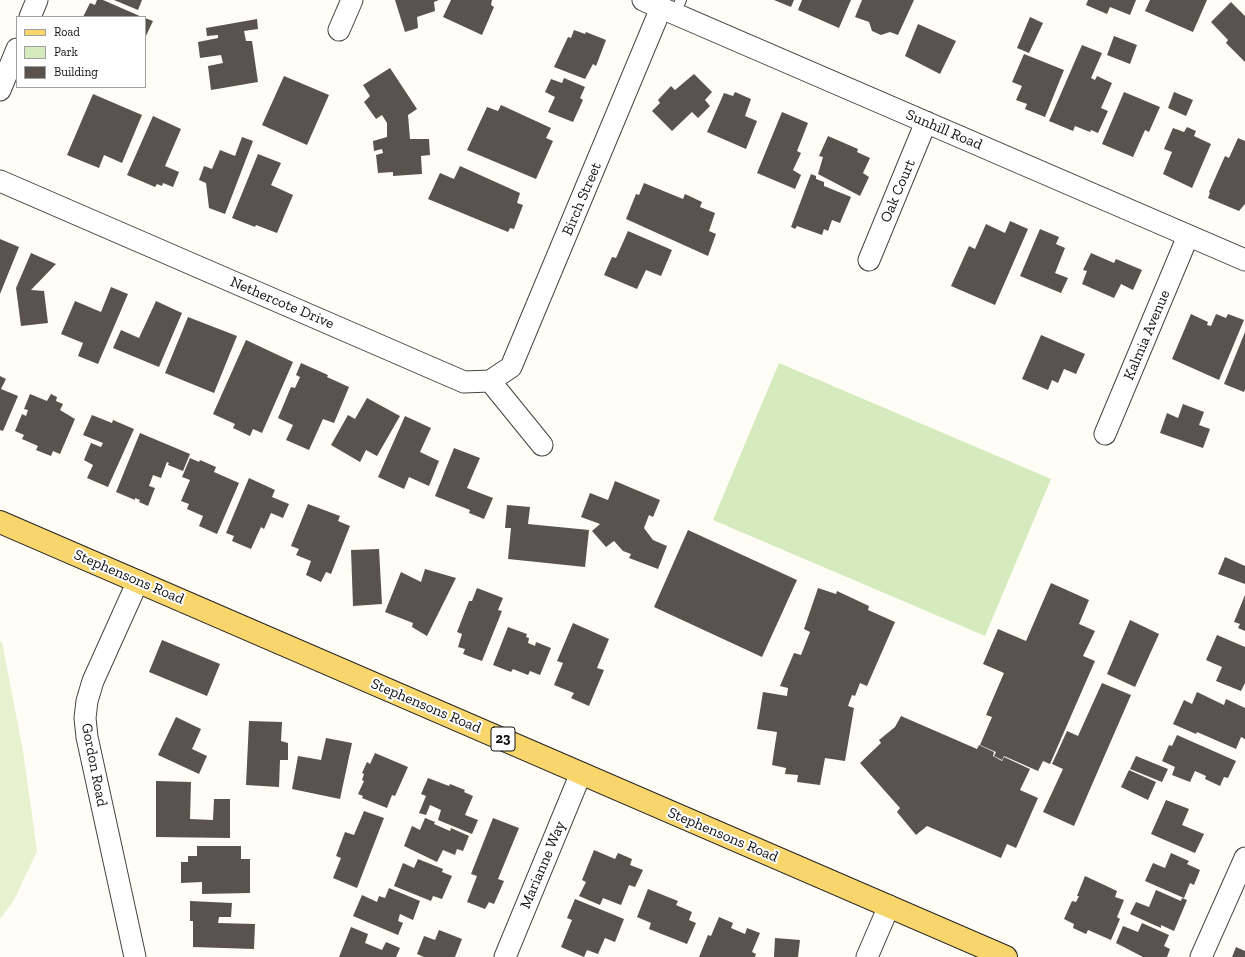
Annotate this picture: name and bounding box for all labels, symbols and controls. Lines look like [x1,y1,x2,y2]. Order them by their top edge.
legend [16,16,146,88]
text: Road [54,25,80,39]
text: Park [54,45,78,59]
text: Building [54,65,98,79]
street label: Sunhill Road [903,106,985,154]
street label: Oak Court [877,157,919,225]
street label: Birch Street [559,160,605,238]
street label: Nethercote Drive [227,273,337,333]
street label: Kalmia Avenue [1120,287,1174,383]
street label: Stephensons Road [71,546,187,608]
street label: Stephensons Road [368,675,484,737]
street label: Gordon Road [77,722,111,808]
road number: 23 [491,727,515,751]
street label: Stephensons Road [665,804,781,866]
street label: Marianne Way [516,818,570,912]

